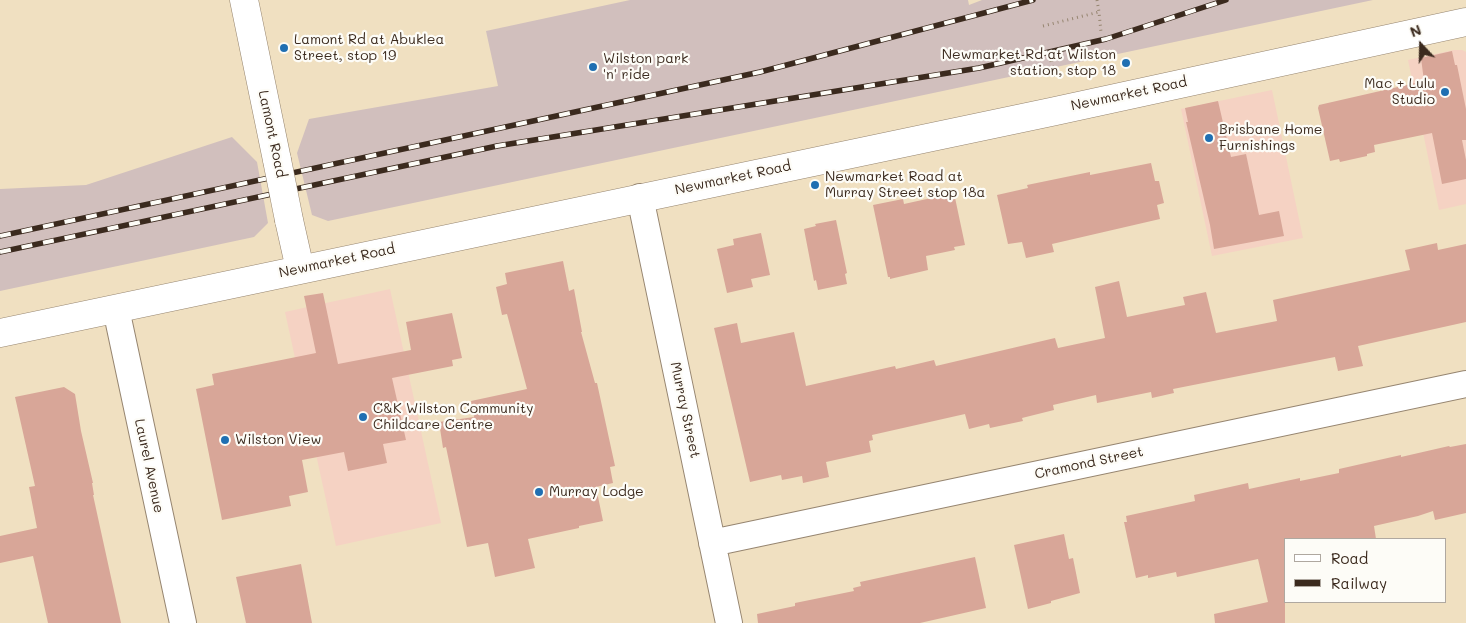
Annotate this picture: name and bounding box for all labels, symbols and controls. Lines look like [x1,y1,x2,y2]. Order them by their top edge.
north arrow [1396,20,1446,70]
text: N [1407,20,1424,41]
place label: Lamont Rd at Abuklea Street, stop 19 [294,32,444,64]
marker: Lamont Rd at Abuklea Street, stop 19 [278,42,290,54]
place label: Newmarket Rd at Wilston station, stop 18 [942,47,1116,80]
place label: Wilston park 'n' ride [603,51,688,84]
marker: Newmarket Rd at Wilston station, stop 18 [1120,57,1132,69]
marker: Wilston park 'n' ride [587,61,599,73]
street label: Newmarket Road [1069,73,1189,115]
place label: Mac + Lulu Studio [1364,76,1435,108]
marker: Mac + Lulu Studio [1439,86,1451,98]
street label: Lamont Road [255,89,289,179]
place label: Brisbane Home Furnishings [1219,122,1322,154]
marker: Brisbane Home Furnishings [1203,132,1215,144]
street label: Newmarket Road [673,157,793,199]
place label: Newmarket Road at Murray Street stop 18a [825,169,985,202]
marker: Newmarket Road at Murray Street stop 18a [809,179,821,191]
street label: Newmarket Road [277,240,397,282]
street label: Murray Street [667,360,703,460]
place label: C&K Wilston Community Childcare Centre [373,401,533,434]
marker: C&K Wilston Community Childcare Centre [357,411,369,423]
street label: Laurel Avenue [131,417,167,515]
place label: Wilston View [235,432,321,448]
marker: Wilston View [219,434,231,446]
street label: Cramond Street [1033,443,1145,483]
place label: Murray Lodge [549,484,644,500]
marker: Murray Lodge [533,486,545,498]
legend [1284,538,1446,603]
text: Road [1331,548,1368,568]
text: Railway [1331,573,1387,593]

